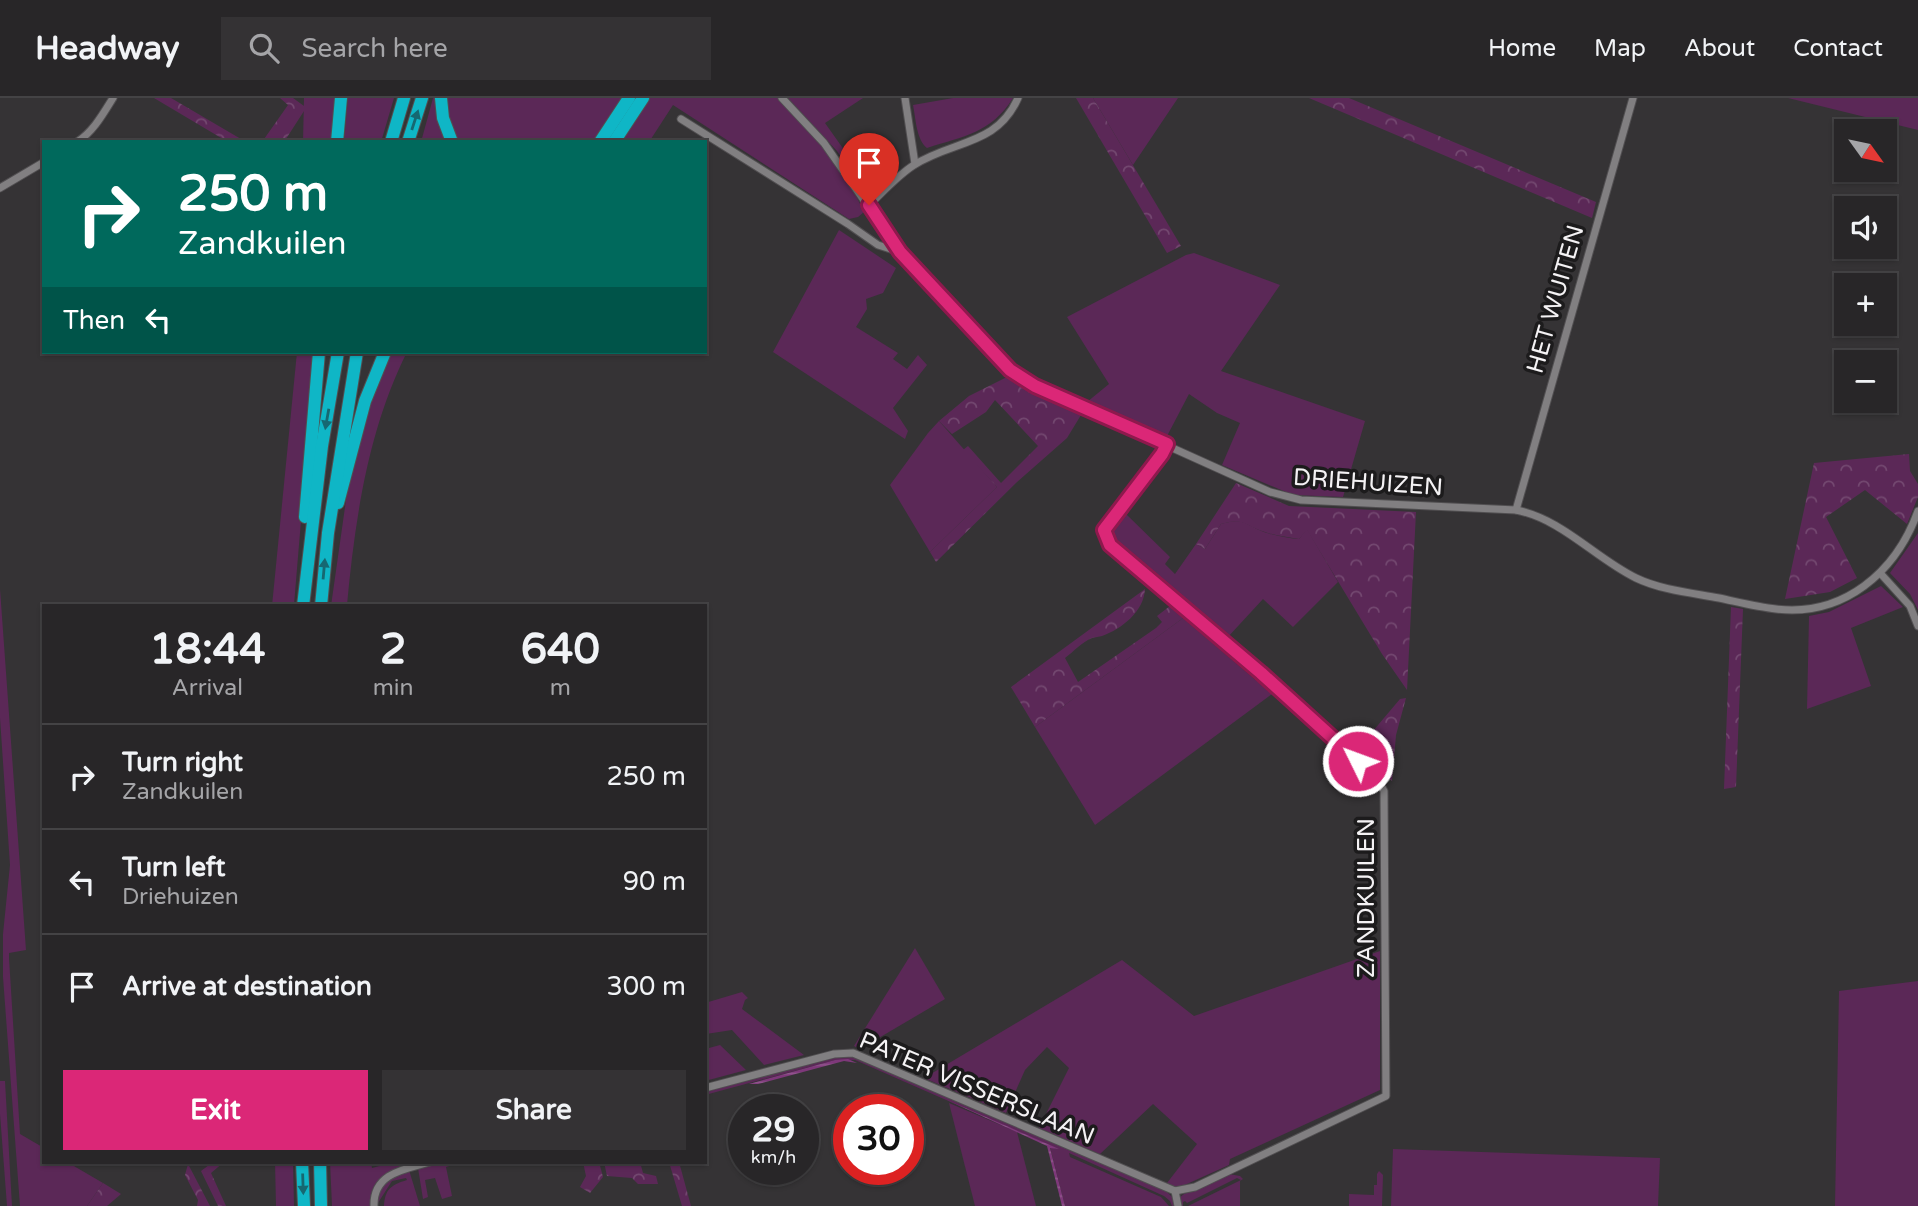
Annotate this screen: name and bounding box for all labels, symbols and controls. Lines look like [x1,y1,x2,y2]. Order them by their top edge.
search box [221,17,711,80]
text: Headway [35,29,179,68]
icon: search [245,29,283,67]
text: Search here [301,33,448,64]
text: Home [1488,34,1556,63]
text: Map [1594,34,1646,63]
text: About [1684,34,1755,63]
text: Contact [1793,34,1883,63]
one-way arrow [410,109,421,130]
north arrow [1834,119,1897,182]
map controls [1834,119,1897,413]
pin [839,133,899,205]
icon: arrive [850,144,888,182]
text: 250 m [178,165,328,224]
icon: right [63,168,154,259]
button: sound [1834,196,1897,259]
street label: HET WUITEN [1520,222,1590,377]
text: Zandkuilen [178,225,347,263]
button: + [1834,273,1897,336]
icon: left [139,301,177,339]
text: Then [63,305,125,336]
button: − [1834,350,1897,413]
one-way arrow [321,408,332,430]
street label: DRIEHUIZEN [1292,463,1444,502]
one-way arrow [319,558,330,580]
text: 18:44 [149,624,266,675]
text: 2 [380,624,406,675]
text: 640 [521,624,600,675]
text: Arrival [172,674,243,702]
text: min [373,674,414,702]
text: m [550,674,571,702]
position arrow [1321,724,1395,798]
text: Turn right [122,747,243,778]
icon: right [63,758,101,796]
text: 250 m [606,761,686,792]
text: Zandkuilen [122,778,243,806]
street label: ZANDKUILEN [1352,818,1381,978]
text: Turn left [122,852,225,883]
icon: left [63,863,101,901]
text: 90 m [623,866,686,897]
text: Driehuizen [122,883,239,911]
icon: arrive [63,968,101,1006]
text: Arrive at destination [122,971,372,1002]
text: 300 m [606,971,686,1002]
street label: PATER VISSERSLAAN [855,1026,1099,1151]
button: Exit [63,1070,368,1150]
button: Share [382,1070,686,1150]
speed limit sign: 30 [833,1094,924,1185]
text: 29 [752,1109,795,1151]
text: km/h [751,1146,796,1168]
one-way arrow [297,1173,308,1195]

